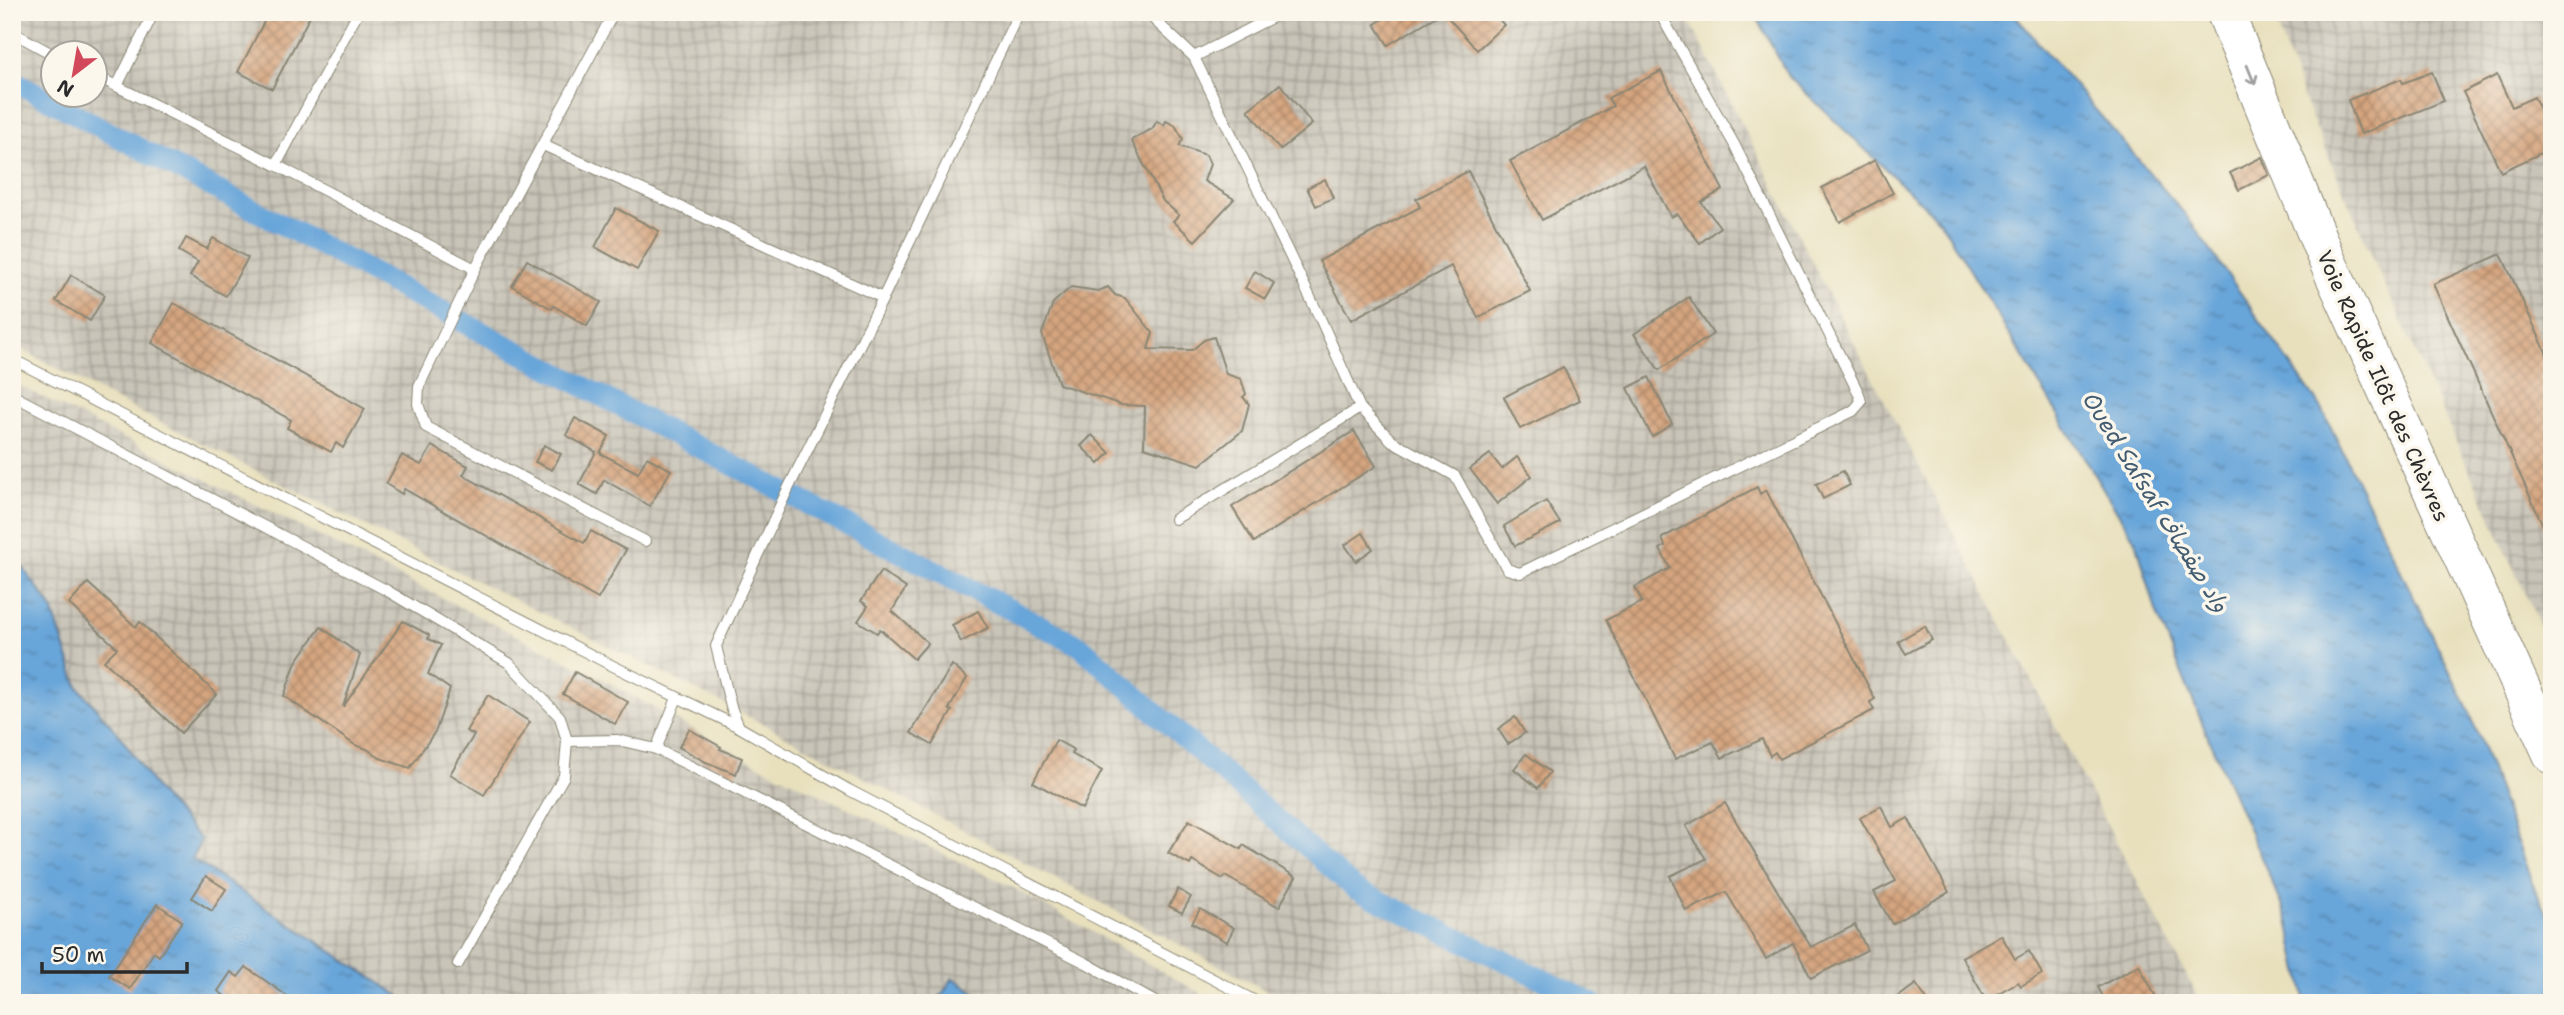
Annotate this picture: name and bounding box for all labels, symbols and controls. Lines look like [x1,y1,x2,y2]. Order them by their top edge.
north arrow [38,38,108,108]
one-way arrow [2245,64,2258,86]
text: N [53,74,78,103]
street label: Voie Rapide Ilôt des Chèvres [2310,246,2456,526]
water label: Oued Safsaf واد صفصاف [2076,386,2236,618]
scale bar [42,931,187,975]
text: 50 m [52,941,105,969]

